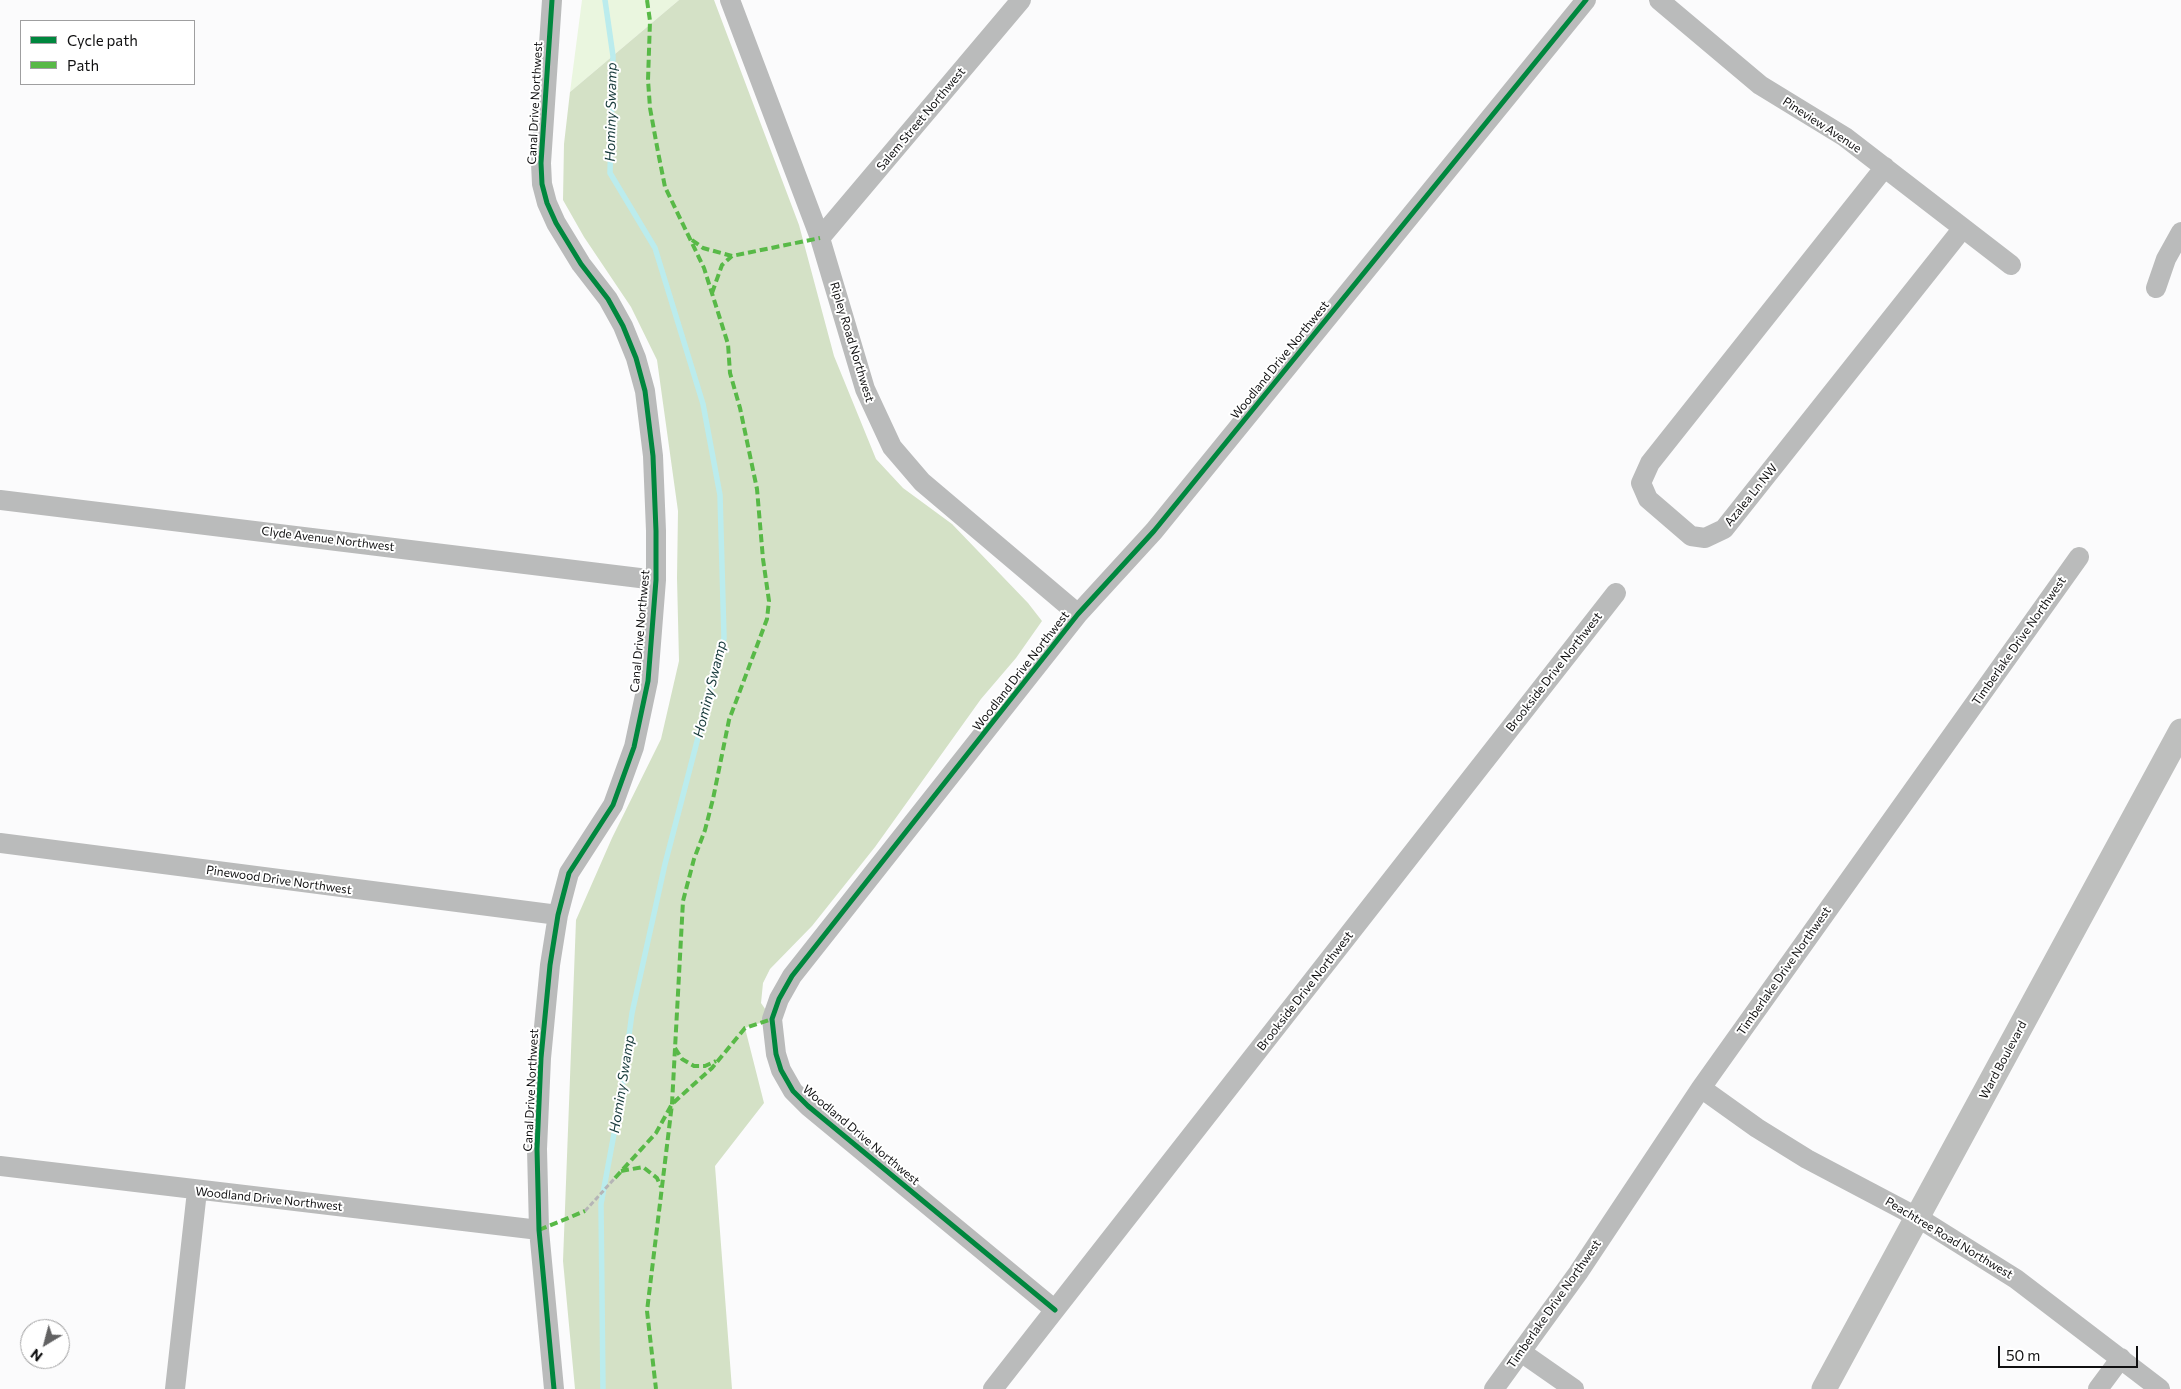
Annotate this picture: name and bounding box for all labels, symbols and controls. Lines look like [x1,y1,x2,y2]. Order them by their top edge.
legend [20,20,195,85]
text: Cycle path [67,31,138,49]
street label: Canal Drive Northwest [525,41,545,165]
text: Path [67,56,99,74]
water label: Hominy Swamp [602,62,620,162]
street label: Salem Street Northwest [874,64,968,174]
street label: Pineview Avenue [1780,94,1864,156]
street label: Ripley Road Northwest [827,280,877,404]
street label: Woodland Drive Northwest [1228,298,1332,422]
street label: Azalea Ln NW [1722,461,1780,529]
street label: Clyde Avenue Northwest [261,524,395,554]
street label: Canal Drive Northwest [627,569,653,693]
street label: Timberlake Drive Northwest [1969,574,2069,708]
street label: Woodland Drive Northwest [970,608,1072,734]
street label: Brookside Drive Northwest [1503,610,1605,734]
water label: Hominy Swamp [690,639,730,739]
street label: Pinewood Drive Northwest [205,863,353,897]
street label: Timberlake Drive Northwest [1734,904,1834,1038]
street label: Brookside Drive Northwest [1254,929,1356,1053]
street label: Ward Boulevard [1976,1018,2030,1102]
street label: Canal Drive Northwest [521,1028,541,1152]
water label: Hominy Swamp [606,1034,638,1134]
street label: Woodland Drive Northwest [800,1082,922,1188]
street label: Woodland Drive Northwest [195,1184,343,1214]
street label: Peachtree Road Northwest [1883,1194,2015,1282]
street label: Timberlake Drive Northwest [1504,1237,1604,1371]
north arrow [20,1319,70,1369]
scale bar [2001,1336,2141,1368]
text: N [27,1346,46,1366]
text: 50 m [2006,1346,2040,1364]

